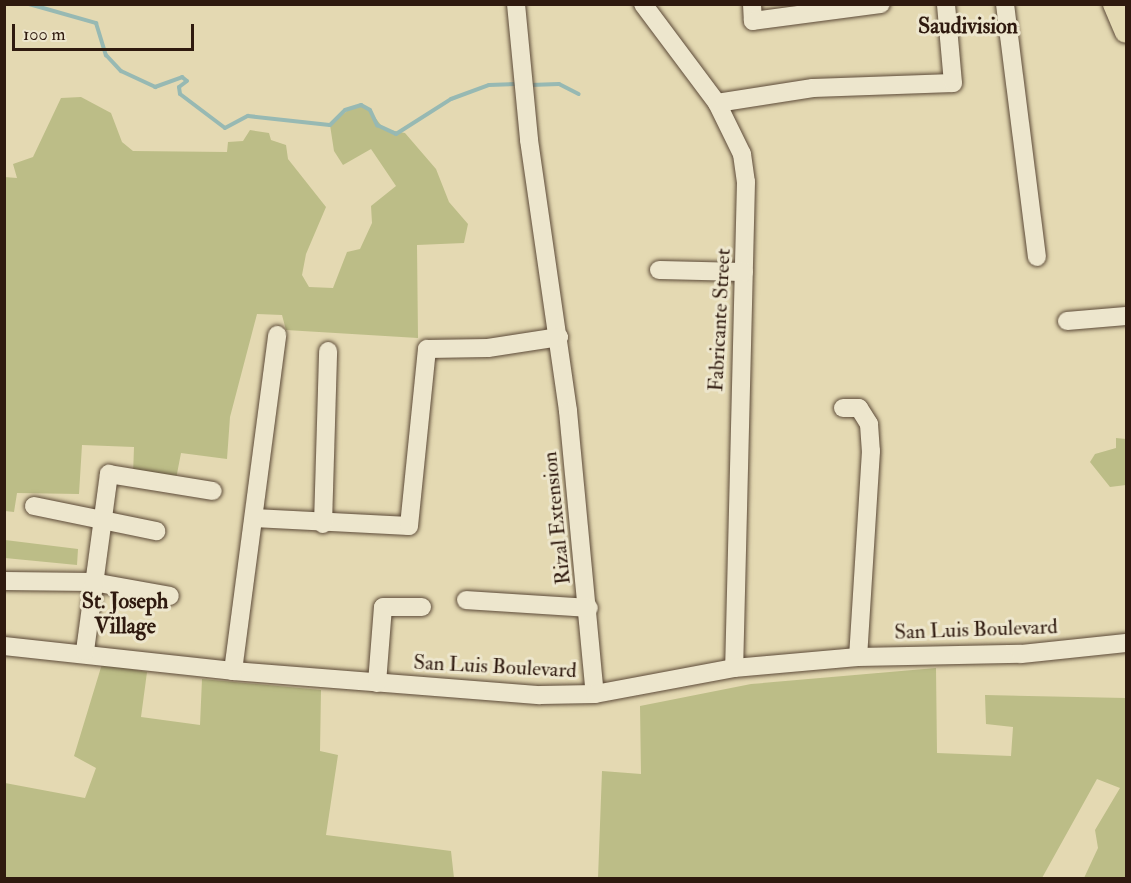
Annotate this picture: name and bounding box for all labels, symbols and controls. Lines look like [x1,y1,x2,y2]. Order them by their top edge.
scale bar [15,12,196,50]
district label: Saudivision [918,14,1018,40]
text: 100 m [23,23,66,46]
street label: Fabricante Street [704,248,736,392]
street label: Rizal Extension [537,450,577,586]
district label: St. Joseph Village [82,588,168,640]
street label: San Luis Boulevard [894,615,1058,645]
street label: San Luis Boulevard [413,650,577,684]

